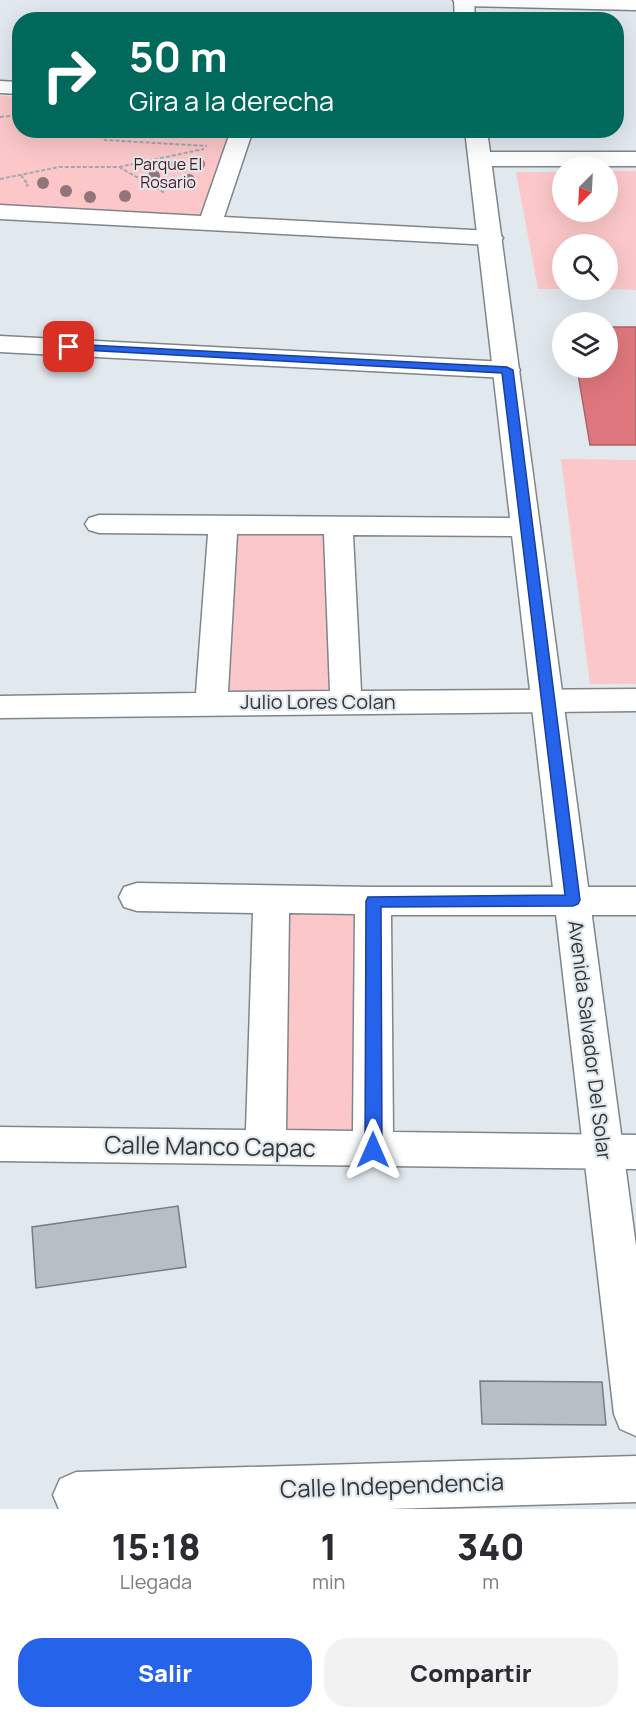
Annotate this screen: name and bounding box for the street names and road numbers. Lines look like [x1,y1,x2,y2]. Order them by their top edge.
street label: Julio Lores Colan [240,688,396,715]
street label: Avenida Salvador Del Solar [562,919,619,1161]
street label: Calle Manco Capac [104,1127,316,1164]
street label: Calle Independencia [279,1464,505,1505]

